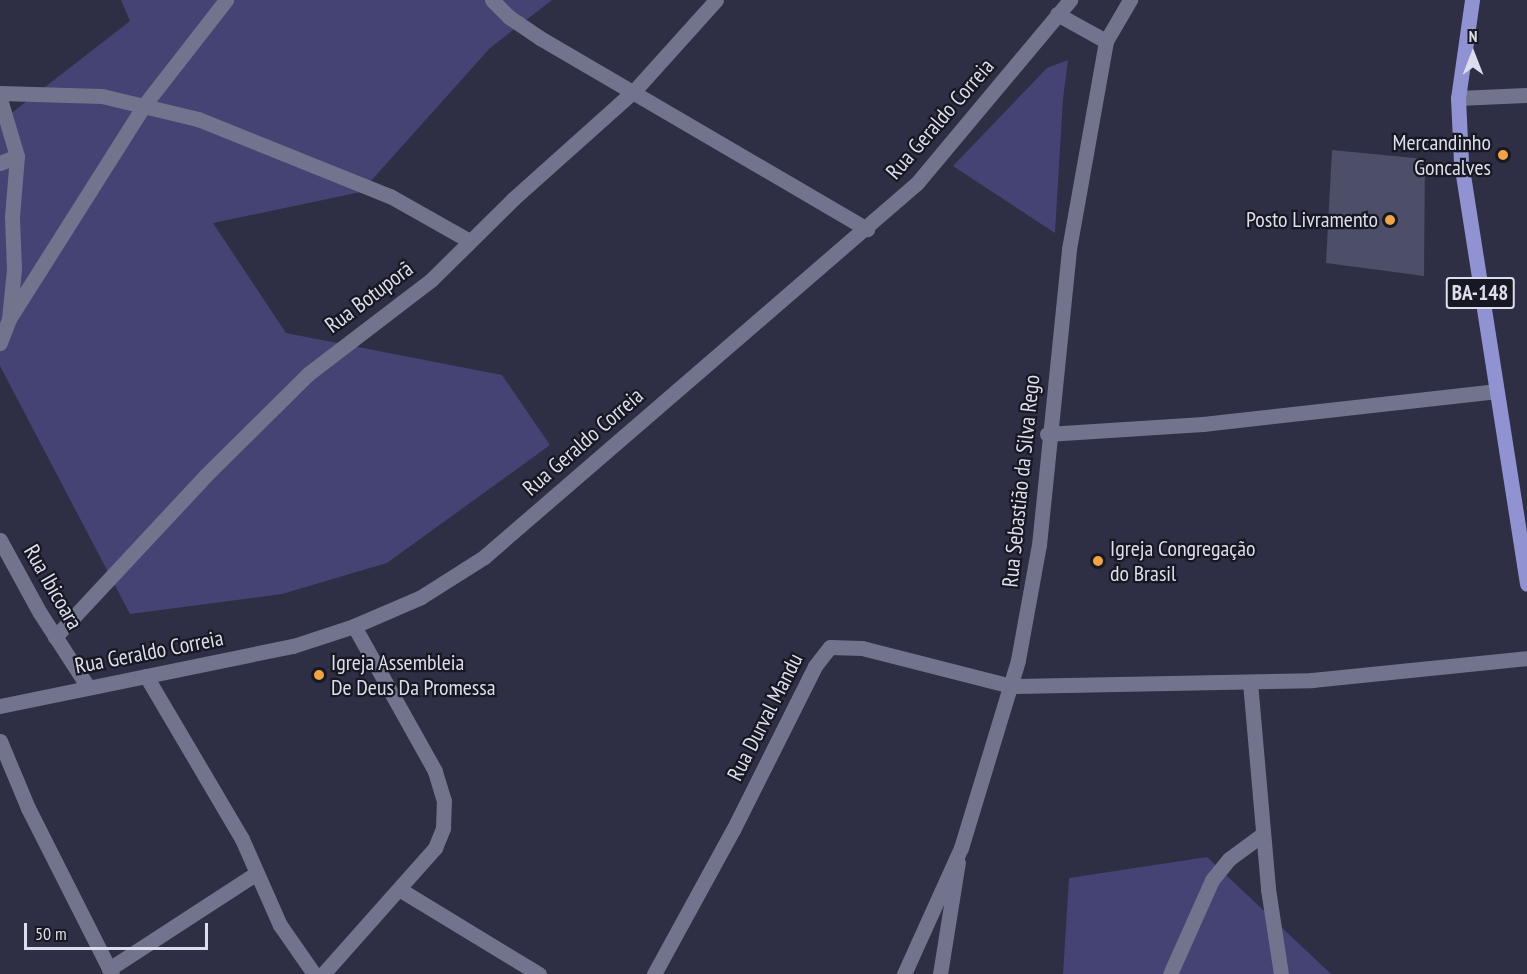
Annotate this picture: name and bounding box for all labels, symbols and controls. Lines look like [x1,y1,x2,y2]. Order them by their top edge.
north arrow [1443,24,1503,84]
text: N [1469,26,1477,46]
street label: Rua Geraldo Correia [881,53,999,185]
place label: Mercandinho Goncalves [1392,129,1491,180]
marker: Mercandinho Goncalves [1496,148,1510,162]
place label: Posto Livramento [1246,207,1378,233]
marker: Posto Livramento [1383,213,1397,227]
street label: Rua Botuporã [320,255,418,339]
road number: BA-148 [1446,275,1514,311]
street label: Rua Sebastião da Silva Rego [997,373,1045,589]
street label: Rua Geraldo Correia [517,383,649,501]
place label: Igreja Congregação do Brasil [1110,535,1255,586]
street label: Rua Ibicoara [18,540,88,634]
marker: Igreja Congregação do Brasil [1091,554,1105,568]
street label: Rua Geraldo Correia [72,625,226,679]
place label: Igreja Assembleia De Deus Da Promessa [331,649,496,700]
street label: Rua Durval Mandu [722,649,808,785]
marker: Igreja Assembleia De Deus Da Promessa [312,668,326,682]
scale bar [27,911,212,949]
text: 50 m [35,922,67,945]

